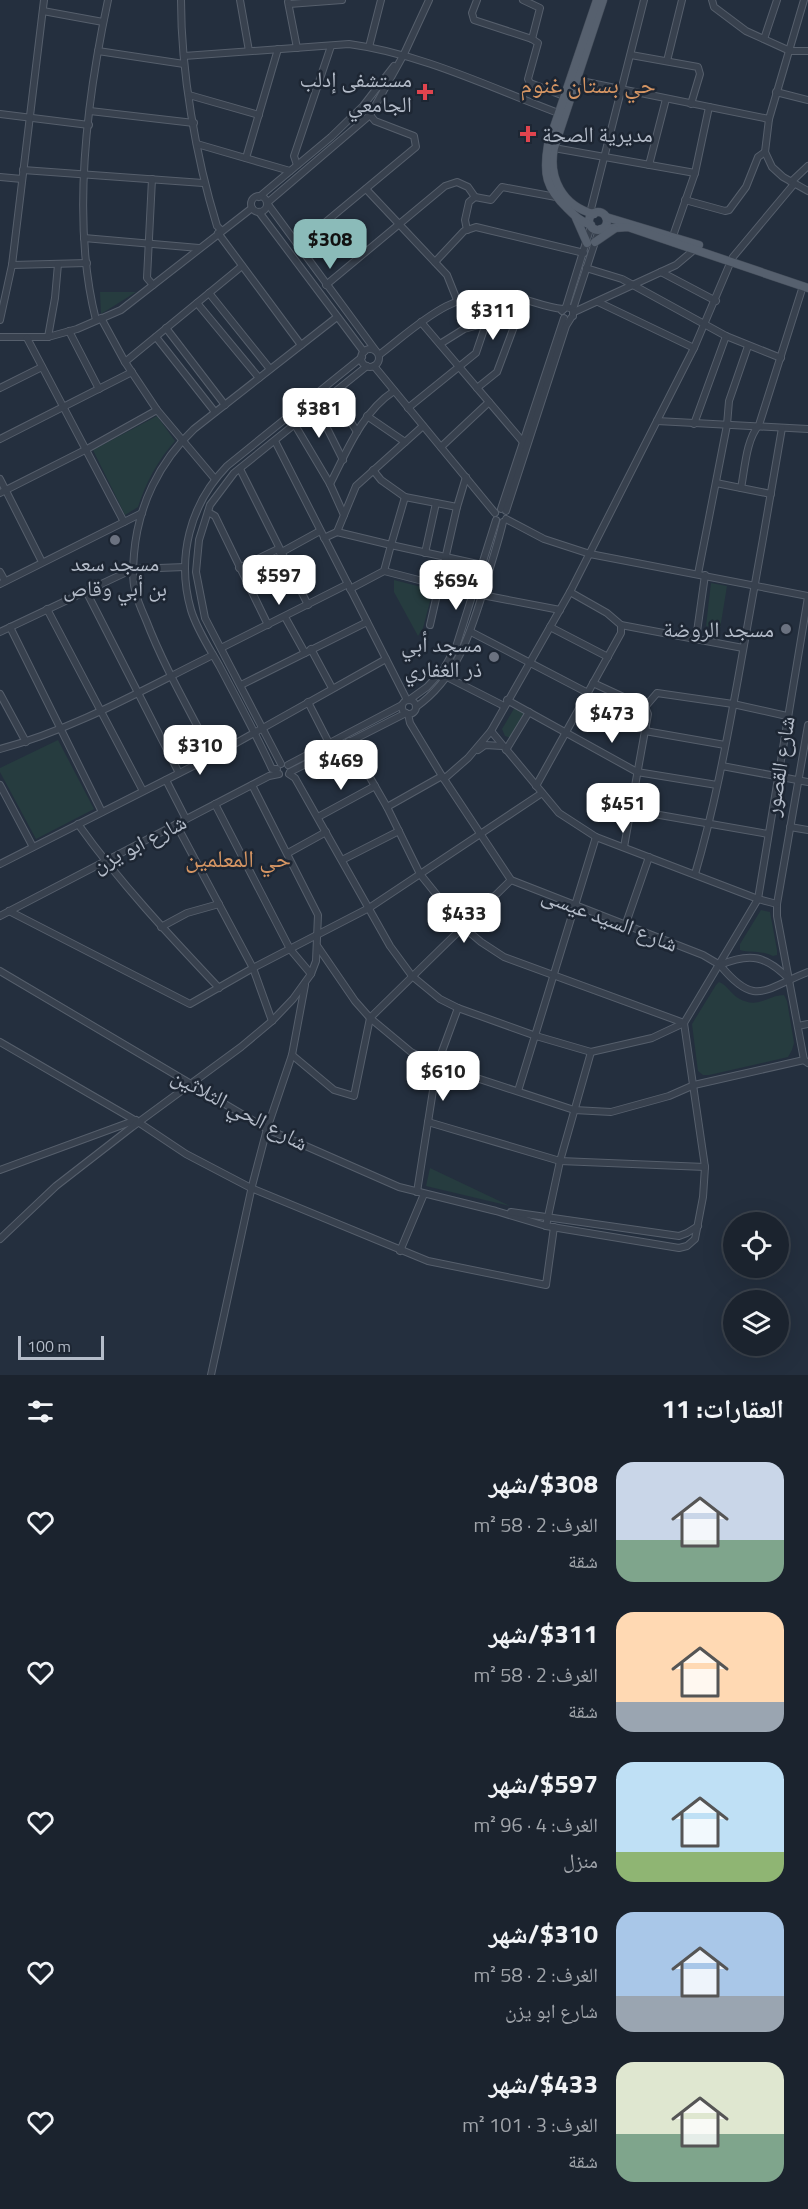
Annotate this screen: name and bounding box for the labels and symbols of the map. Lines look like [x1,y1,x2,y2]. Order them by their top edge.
place label: مستشفى إدلب الجامعي [299,62,412,122]
district label: حي بستان غنوم [520,66,656,104]
marker: مستشفى إدلب الجامعي [416,83,434,101]
place label: مديرية الصحة [542,117,653,151]
marker: مديرية الصحة [519,125,537,143]
pin: $308 [294,219,366,270]
pin: $311 [457,290,529,341]
pin: $381 [283,388,355,439]
marker: مسجد سعد بن أبي وقاص [108,533,122,547]
place label: مسجد سعد بن أبي وقاص [63,546,167,606]
pin: $597 [243,555,315,606]
pin: $694 [420,560,492,611]
place label: مسجد الروضة [663,612,774,646]
marker: مسجد الروضة [779,622,793,636]
place label: مسجد أبي ذر الغفاري [401,627,482,687]
marker: مسجد أبي ذر الغفاري [487,650,501,664]
pin: $473 [576,693,648,744]
street label: شارع القصور [754,713,804,820]
pin: $310 [164,725,236,776]
pin: $469 [305,740,377,791]
pin: $451 [587,783,659,834]
street label: شارع ابو يزن [86,805,192,881]
district label: حي المعلمين [185,840,291,878]
street label: شارع السيد عيسى [537,877,683,961]
pin: $433 [428,893,500,944]
pin: $610 [407,1051,479,1102]
street label: شارع الحي الثلاثين [165,1059,315,1160]
scale bar [18,1333,104,1360]

